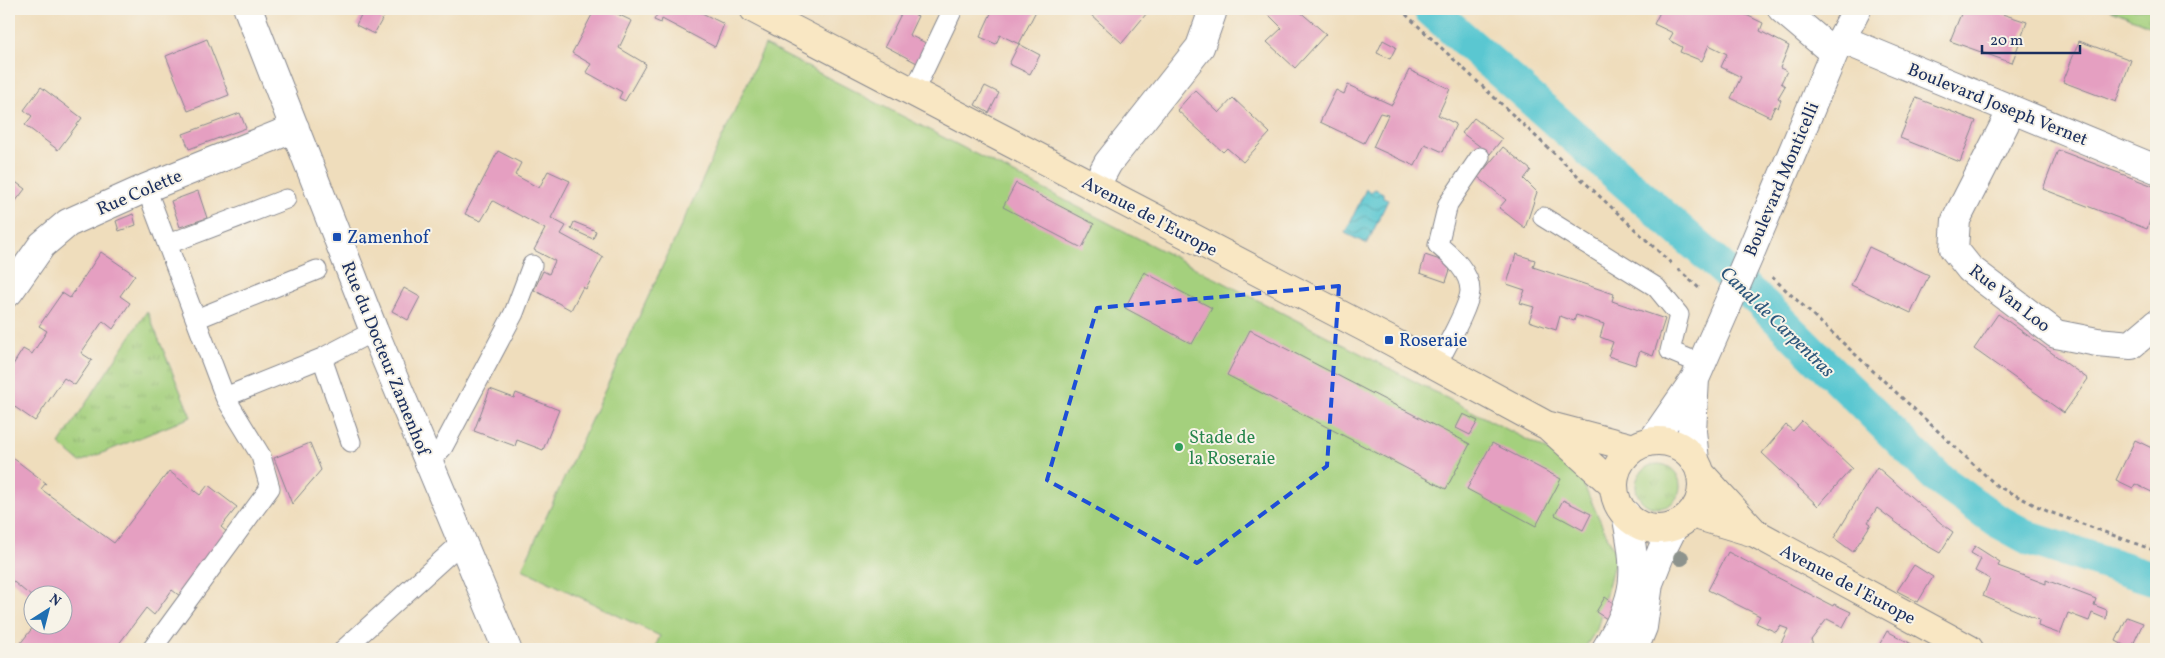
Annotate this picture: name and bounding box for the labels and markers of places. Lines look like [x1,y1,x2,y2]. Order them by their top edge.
place label: Zamenhof [347,226,431,251]
marker: Zamenhof [331,231,343,243]
place label: Roseraie [1399,329,1467,354]
marker: Roseraie [1383,334,1395,346]
place label: Stade de la Roseraie [1189,426,1275,472]
marker: Stade de la Roseraie [1173,441,1185,453]

